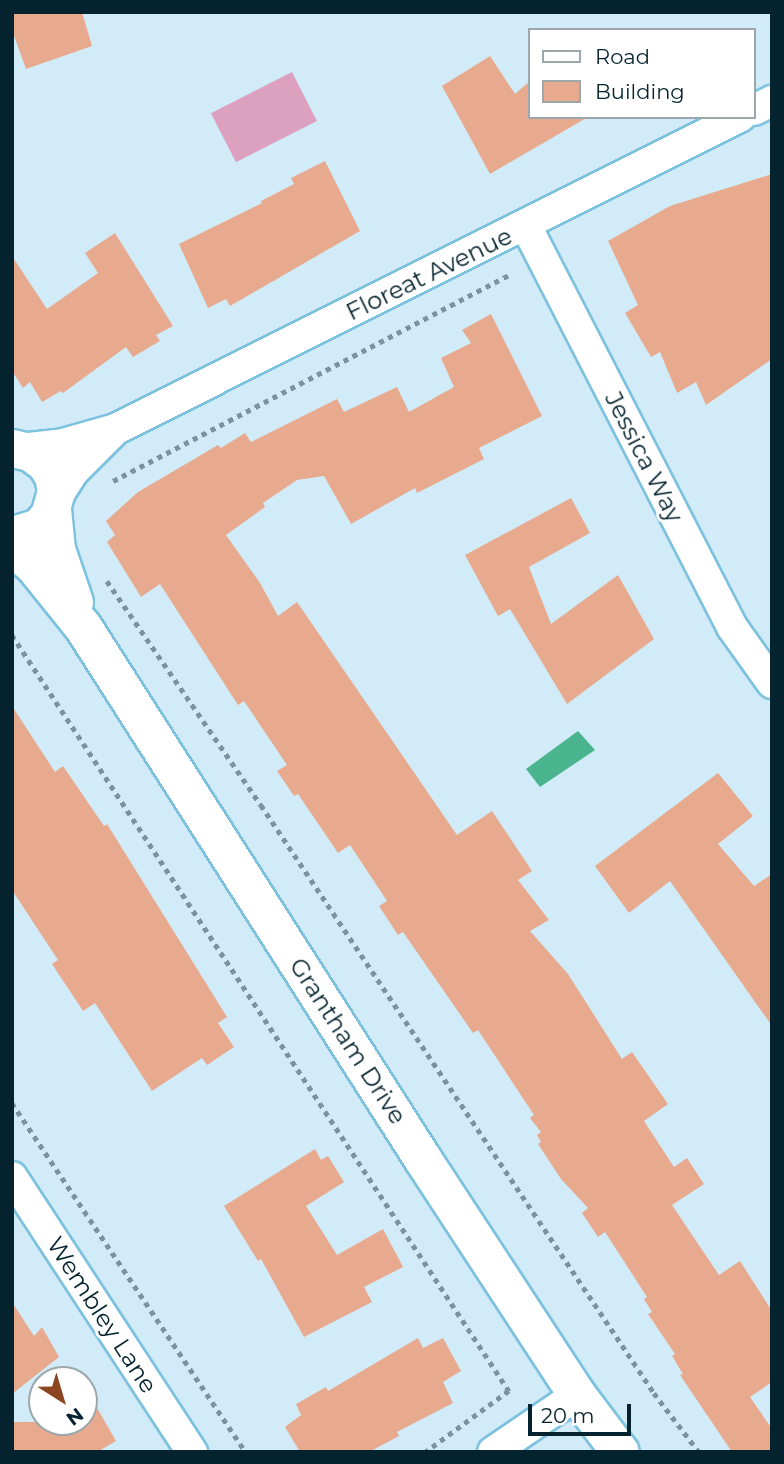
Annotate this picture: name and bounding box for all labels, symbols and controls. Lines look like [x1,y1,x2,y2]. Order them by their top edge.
legend [528,28,756,119]
text: Road [595,44,650,69]
text: Building [595,79,685,104]
street label: Floreat Avenue [341,221,517,327]
street label: Jessica Way [599,387,689,527]
street label: Grantham Drive [284,953,412,1129]
street label: Wembley Lane [41,1231,163,1399]
north arrow [28,1366,98,1436]
scale bar [532,1390,635,1434]
text: N [62,1403,88,1430]
text: 20 m [541,1403,595,1428]

